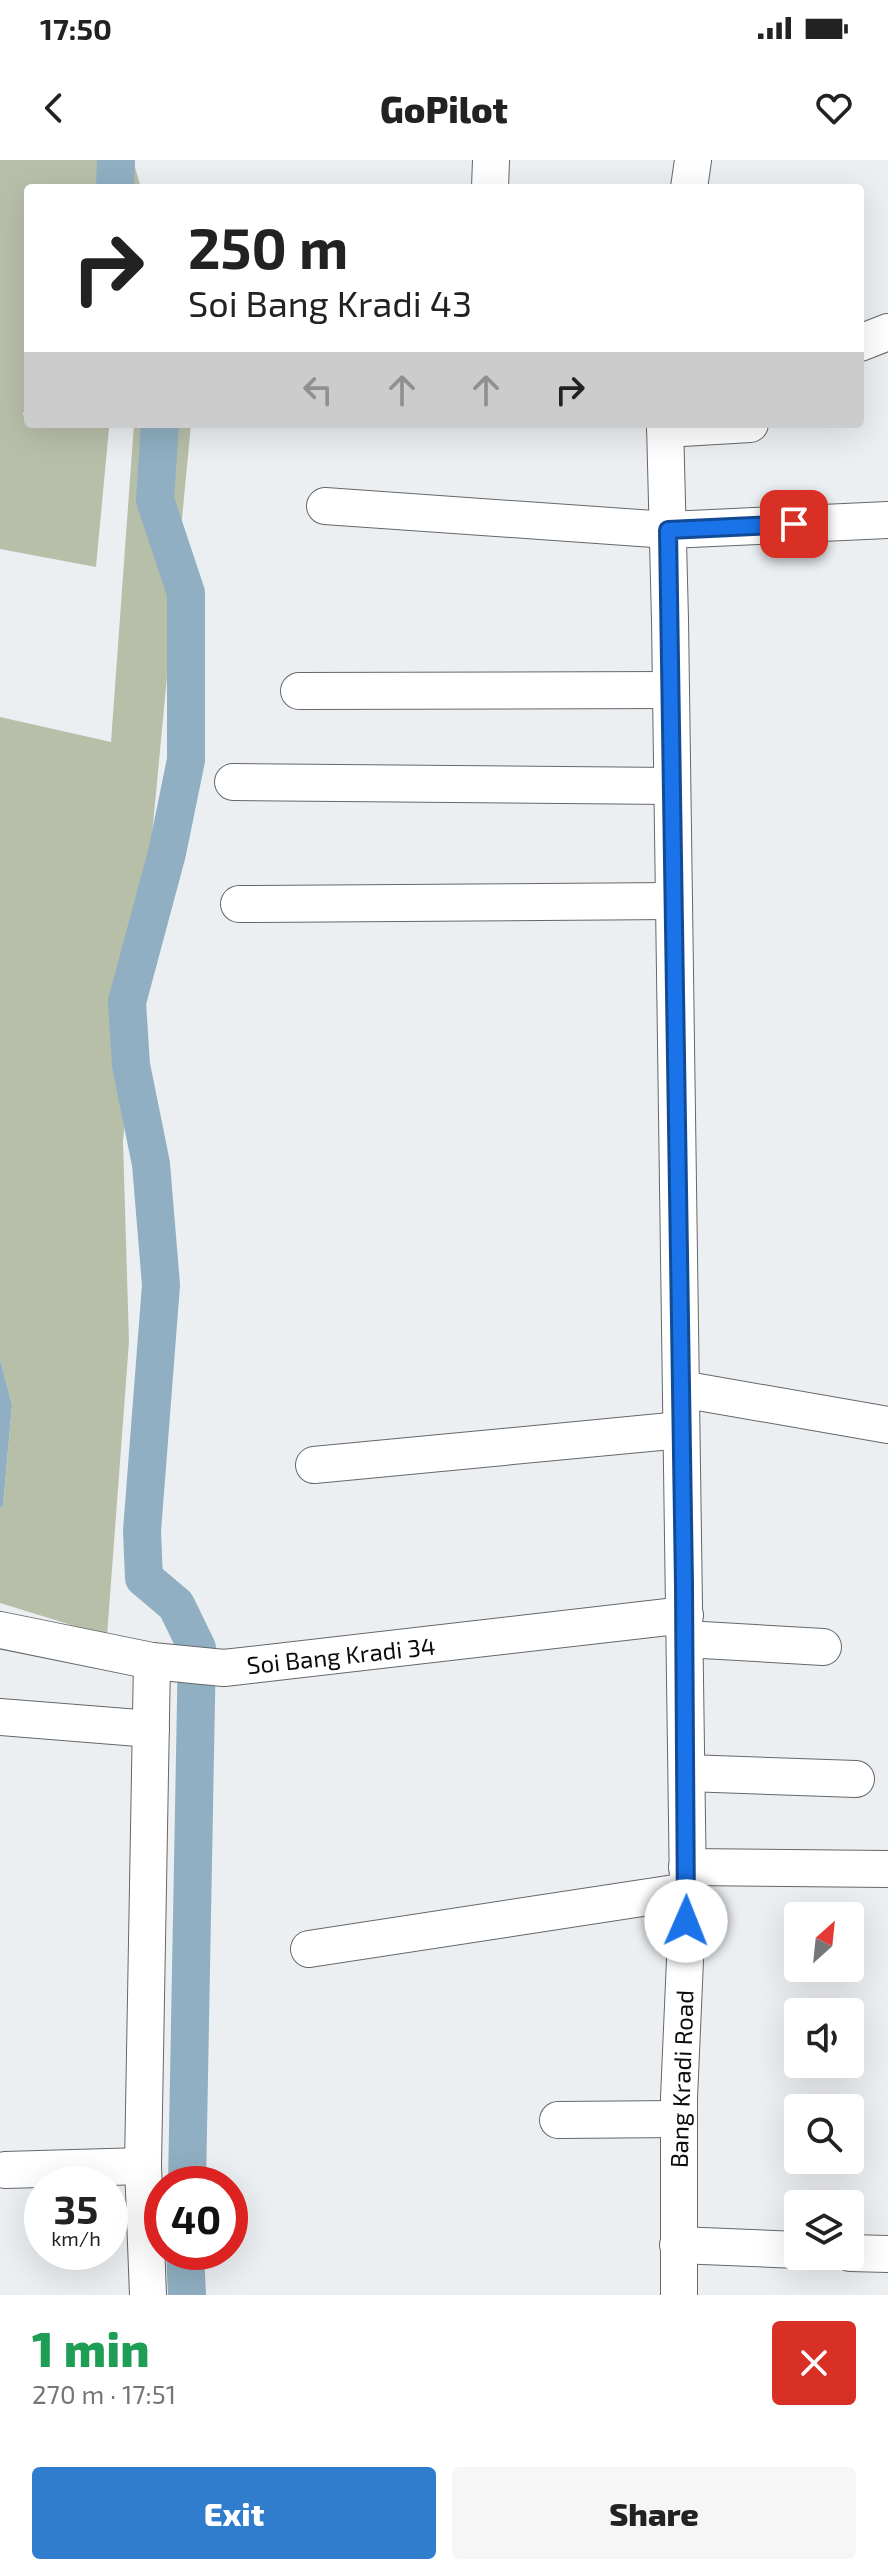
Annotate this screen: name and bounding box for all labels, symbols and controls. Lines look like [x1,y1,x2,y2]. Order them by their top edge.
text: 17:50 [40,10,112,46]
icon: back [32,86,76,130]
icon: heart [812,86,856,130]
text: GoPilot [380,87,508,130]
text: 250 m [188,213,348,280]
icon: right [56,216,160,320]
text: Soi Bang Kradi 43 [188,281,472,324]
icon: left [296,368,340,412]
icon: ahead [380,368,424,412]
icon: ahead [464,368,508,412]
icon: right [548,368,592,412]
pin [760,490,828,558]
icon: arrive [772,502,816,546]
street label: Soi Bang Kradi 34 [245,1631,437,1679]
position arrow [644,1879,728,1963]
north arrow [784,1902,864,1982]
map controls [784,1902,864,2270]
street label: Bang Kradi Road [663,1990,699,2168]
button: sound [784,1998,864,2078]
button: search [784,2094,864,2174]
speed limit sign: 40 [144,2166,248,2270]
text: 35 [54,2184,98,2232]
button: layers [784,2190,864,2270]
text: km/h [51,2226,101,2250]
text: 1 min [32,2319,150,2377]
button: close [772,2321,856,2405]
text: 270 m · 17:51 [32,2378,176,2409]
button: Exit [32,2467,436,2559]
button: Share [452,2467,856,2559]

